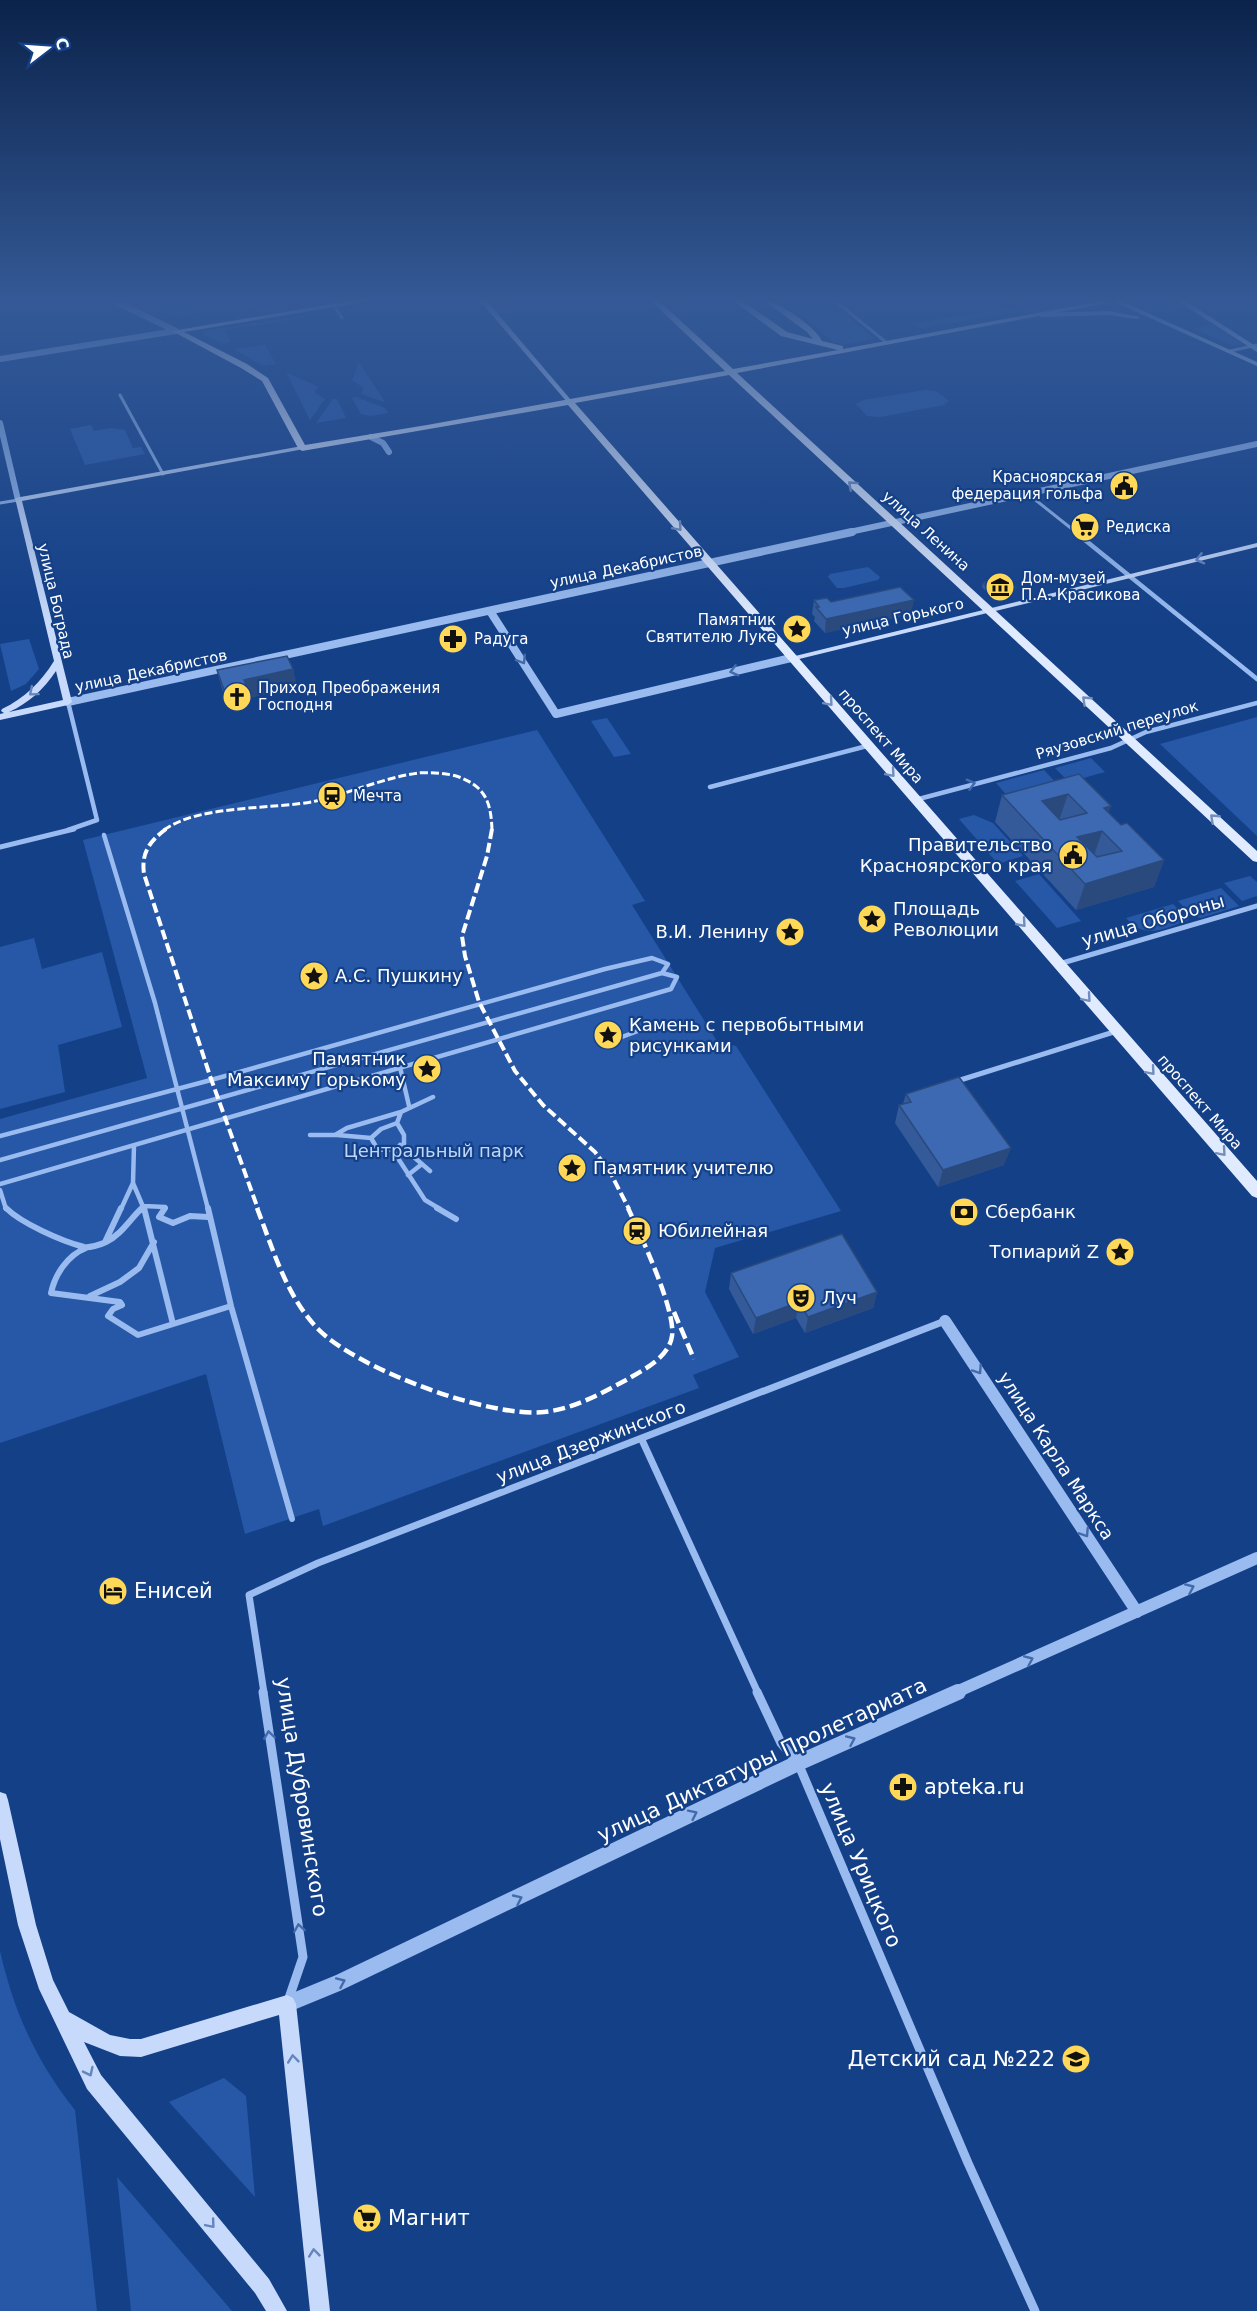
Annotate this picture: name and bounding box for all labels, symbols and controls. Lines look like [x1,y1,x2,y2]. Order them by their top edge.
north arrow [18,18,78,78]
text: С [51,35,73,52]
place label: Красноярская федерация гольфа [951,468,1103,503]
public building icon: Красноярская федерация гольфа [1108,470,1140,502]
one-way arrow [848,481,859,492]
street label: улица Ленина [879,487,973,575]
supermarket icon: Редиска [1069,511,1101,543]
place label: Редиска [1106,518,1171,536]
one-way arrow [670,520,681,531]
street label: улица Бограда [34,541,78,661]
street label: улица Декабристов [548,542,704,592]
one-way arrow [1195,552,1205,565]
place label: Дом-музей П.А. Красикова [1021,569,1140,604]
museum icon: Дом-музей П.А. Красикова [984,571,1016,603]
street label: улица Горького [840,594,966,640]
place label: Памятник Святителю Луке [646,611,776,646]
place icon: Памятник Святителю Луке [781,613,813,645]
pharmacy icon: Радуга [437,623,469,655]
place label: Радуга [474,630,529,648]
street label: улица Декабристов [73,646,229,696]
one-way arrow [514,654,525,665]
one-way arrow [729,664,739,677]
place label: Приход Преображения Господня [258,679,440,714]
church icon: Приход Преображения Господня [221,681,253,713]
one-way arrow [29,684,40,695]
street label: проспект Мира [835,685,927,787]
one-way arrow [822,695,833,706]
street label: Ряузовский переулок [1034,697,1200,763]
one-way arrow [1082,697,1093,708]
one-way arrow [884,766,895,777]
one-way arrow [965,779,975,792]
station icon: Мечта [316,780,348,812]
place label: Мечта [353,787,402,805]
one-way arrow [1210,814,1221,825]
place label: Правительство Красноярского края [860,834,1052,876]
public building icon: Правительство Красноярского края [1057,839,1089,871]
street label: улица Обороны [1079,890,1227,951]
place label: Площадь Революции [893,898,999,940]
place icon: Площадь Революции [856,903,888,935]
place icon: В.И. Ленину [774,916,806,948]
one-way arrow [1015,916,1026,927]
place label: В.И. Ленину [656,921,769,942]
place icon: А.С. Пушкину [298,960,330,992]
place label: А.С. Пушкину [335,965,463,986]
one-way arrow [1080,991,1091,1002]
place label: Камень с первобытными рисунками [629,1014,864,1056]
place icon: Камень с первобытными рисунками [592,1019,624,1051]
place label: Памятник Максиму Горькому [227,1048,406,1090]
street label: проспект Мира [1154,1051,1246,1153]
place icon: Памятник Максиму Горькому [411,1053,443,1085]
one-way arrow [1144,1064,1155,1075]
park label: Центральный парк [344,1140,524,1161]
one-way arrow [1215,1145,1226,1156]
place icon: Памятник учителю [556,1152,588,1184]
place label: Памятник учителю [593,1157,774,1178]
bank icon: Сбербанк [948,1196,980,1228]
place label: Сбербанк [985,1201,1076,1222]
station icon: Юбилейная [621,1215,653,1247]
place label: Юбилейная [658,1220,768,1241]
place icon: Топиарий Z [1104,1236,1136,1268]
place label: Топиарий Z [989,1241,1099,1262]
theatre icon: Луч [785,1282,817,1314]
place label: Луч [822,1287,857,1308]
one-way arrow [971,1363,982,1374]
street label: улица Карла Маркса [994,1368,1119,1544]
street label: улица Дзержинского [493,1396,688,1487]
one-way arrow [1078,1526,1089,1537]
hotel icon: Енисей [97,1575,129,1607]
place label: Енисей [134,1579,213,1603]
one-way arrow [1184,1584,1195,1596]
one-way arrow [1022,1655,1033,1667]
street label: улица Диктатуры Пролетариата [593,1673,931,1847]
street label: улица Дубровинского [271,1676,333,1918]
one-way arrow [264,1730,276,1740]
one-way arrow [845,1735,856,1747]
pharmacy icon: apteka.ru [887,1771,919,1803]
place label: apteka.ru [924,1775,1025,1799]
street label: улица Урицкого [815,1779,907,1951]
one-way arrow [687,1810,698,1821]
one-way arrow [511,1894,522,1906]
one-way arrow [293,1923,305,1932]
one-way arrow [335,1977,346,1989]
school or university icon: Детский сад №222 [1060,2043,1092,2075]
place label: Детский сад №222 [848,2047,1055,2071]
one-way arrow [287,2054,300,2063]
one-way arrow [82,2066,93,2076]
supermarket icon: Магнит [351,2202,383,2234]
place label: Магнит [388,2206,470,2230]
one-way arrow [204,2217,215,2228]
one-way arrow [308,2248,321,2257]

